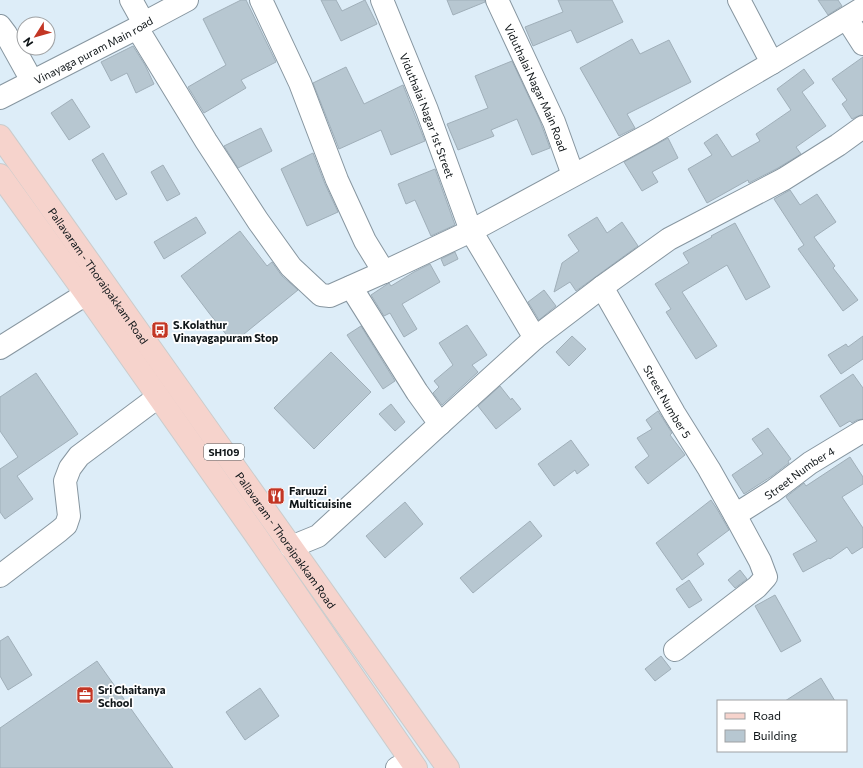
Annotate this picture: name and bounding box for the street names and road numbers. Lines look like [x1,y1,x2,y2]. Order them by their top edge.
street label: Vinayaga puram Main road [32,13,155,86]
street label: Viduthalai Nagar Main Road [502,22,570,153]
street label: Viduthalai Nagar 1st Street [398,51,458,180]
street label: Pallavaram - Thoraipakkam Road [46,205,152,346]
street label: Street Number 5 [641,363,694,440]
street label: Street Number 4 [762,443,837,501]
road number: SH109 [204,444,244,460]
street label: Pallavaram - Thoraipakkam Road [234,469,339,611]

